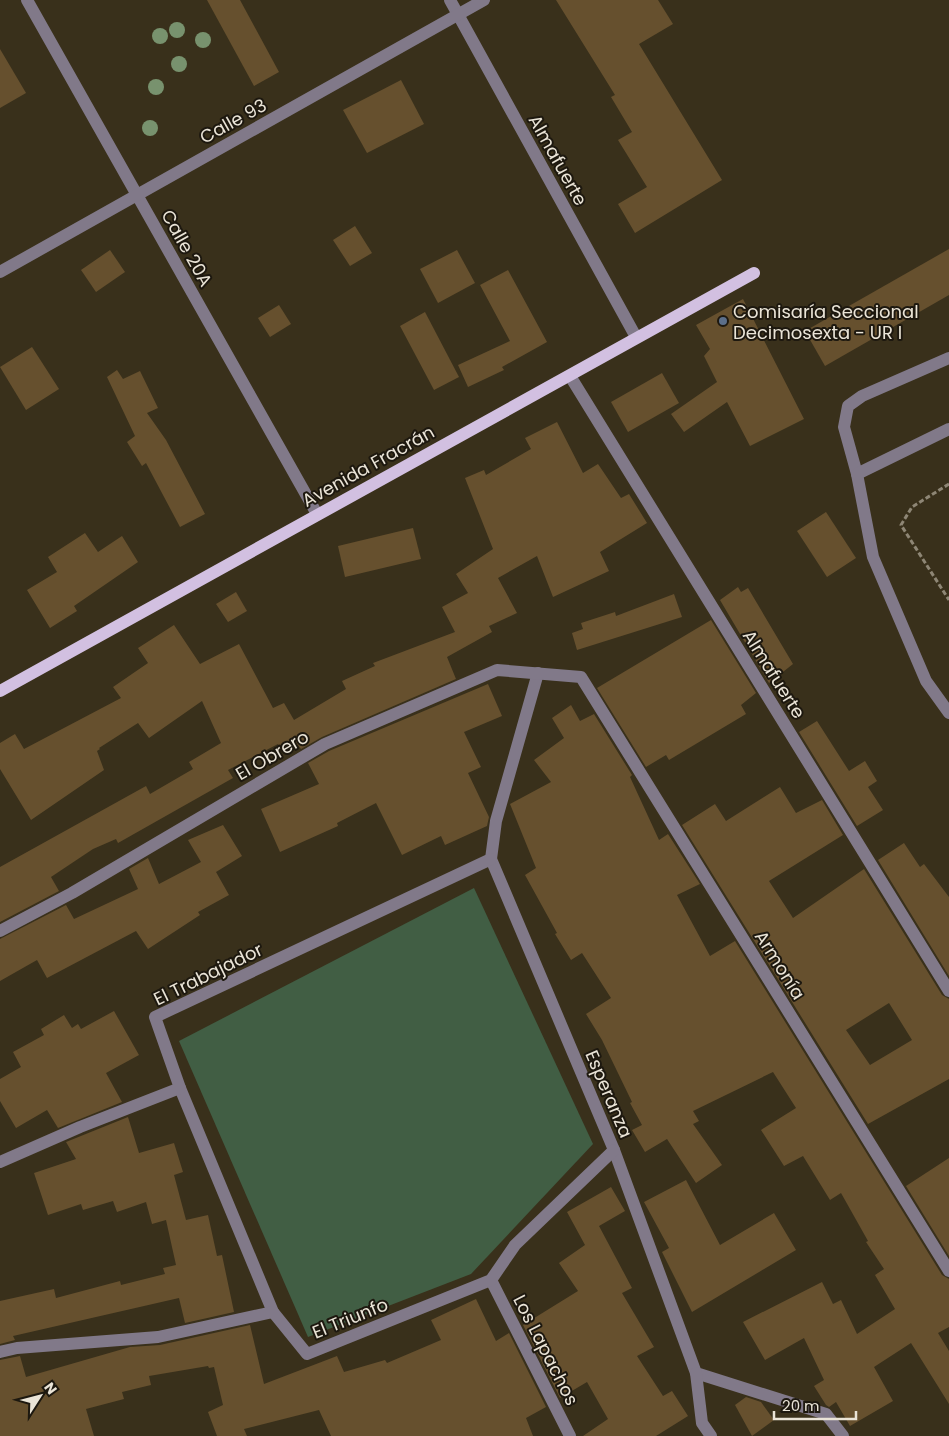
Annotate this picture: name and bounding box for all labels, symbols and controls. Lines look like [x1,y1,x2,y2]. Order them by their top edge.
street label: Calle 93 [195,92,271,150]
street label: Almafuerte [523,110,593,210]
street label: Calle 20A [156,205,218,291]
place label: Comisaría Seccional Decimosexta - UR I [733,299,919,345]
marker: Comisaría Seccional Decimosexta - UR I [717,315,729,327]
street label: Avenida Fracrán [297,419,439,513]
street label: Almafuerte [737,625,811,723]
street label: El Obrero [231,724,313,786]
street label: Armonía [749,926,811,1004]
street label: El Trabajador [149,937,267,1011]
street label: Esperanza [579,1046,639,1142]
street label: Los Lapachos [507,1290,585,1410]
street label: El Triunfo [308,1291,392,1345]
north arrow [15,1371,65,1421]
text: N [39,1378,62,1398]
scale bar [774,1388,856,1420]
text: 20 m [782,1395,820,1416]

